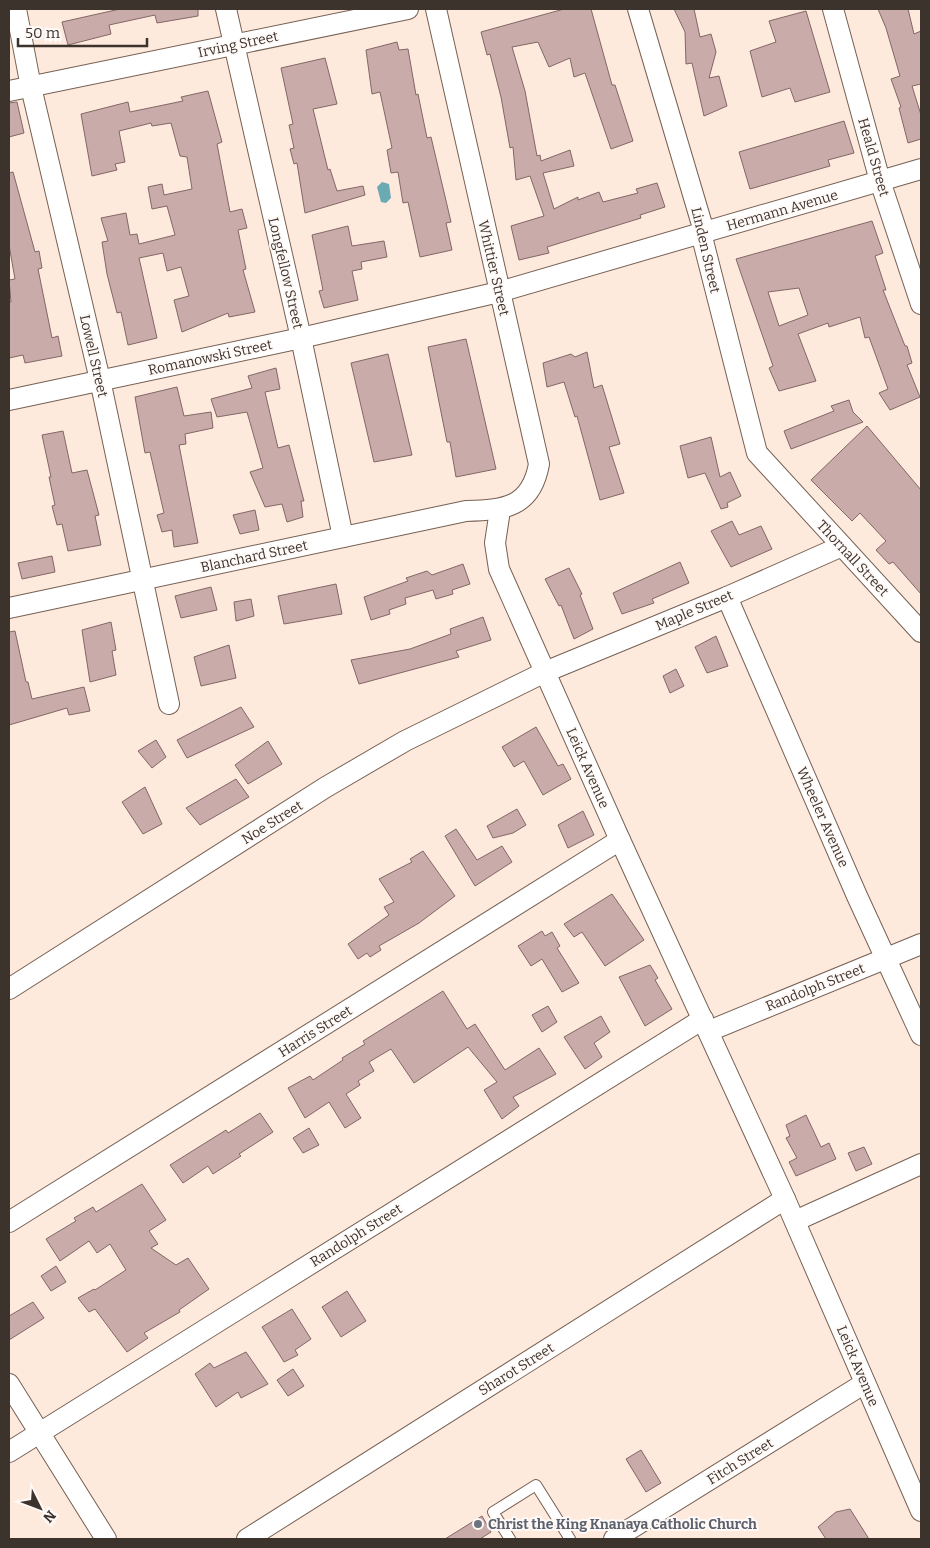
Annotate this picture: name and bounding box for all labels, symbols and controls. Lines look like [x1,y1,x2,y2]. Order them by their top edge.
scale bar [18,15,146,47]
text: 50 m [25,24,61,42]
street label: Irving Street [196,28,280,61]
street label: Heald Street [854,116,893,198]
street label: Hermann Avenue [724,186,840,235]
street label: Linden Street [687,205,724,295]
street label: Longfellow Street [264,216,307,331]
street label: Whittier Street [474,219,513,318]
street label: Lowell Street [76,313,111,399]
street label: Romanowski Street [147,336,274,379]
street label: Thornall Street [813,517,892,600]
street label: Blanchard Street [199,537,309,576]
street label: Maple Street [653,587,735,634]
street label: Leick Avenue [562,725,613,811]
street label: Wheeler Avenue [793,764,852,870]
street label: Noe Street [239,797,306,848]
street label: Randolph Street [763,960,867,1015]
street label: Harris Street [275,1002,355,1061]
street label: Randolph Street [307,1200,405,1271]
street label: Leick Avenue [833,1323,882,1409]
street label: Sharot Street [475,1339,557,1399]
street label: Fitch Street [704,1434,776,1488]
north arrow [15,1483,65,1533]
text: N [39,1507,59,1526]
place label: Christ the King Knanaya Catholic Church [488,1516,757,1533]
marker: Christ the King Knanaya Catholic Church [472,1518,484,1530]

